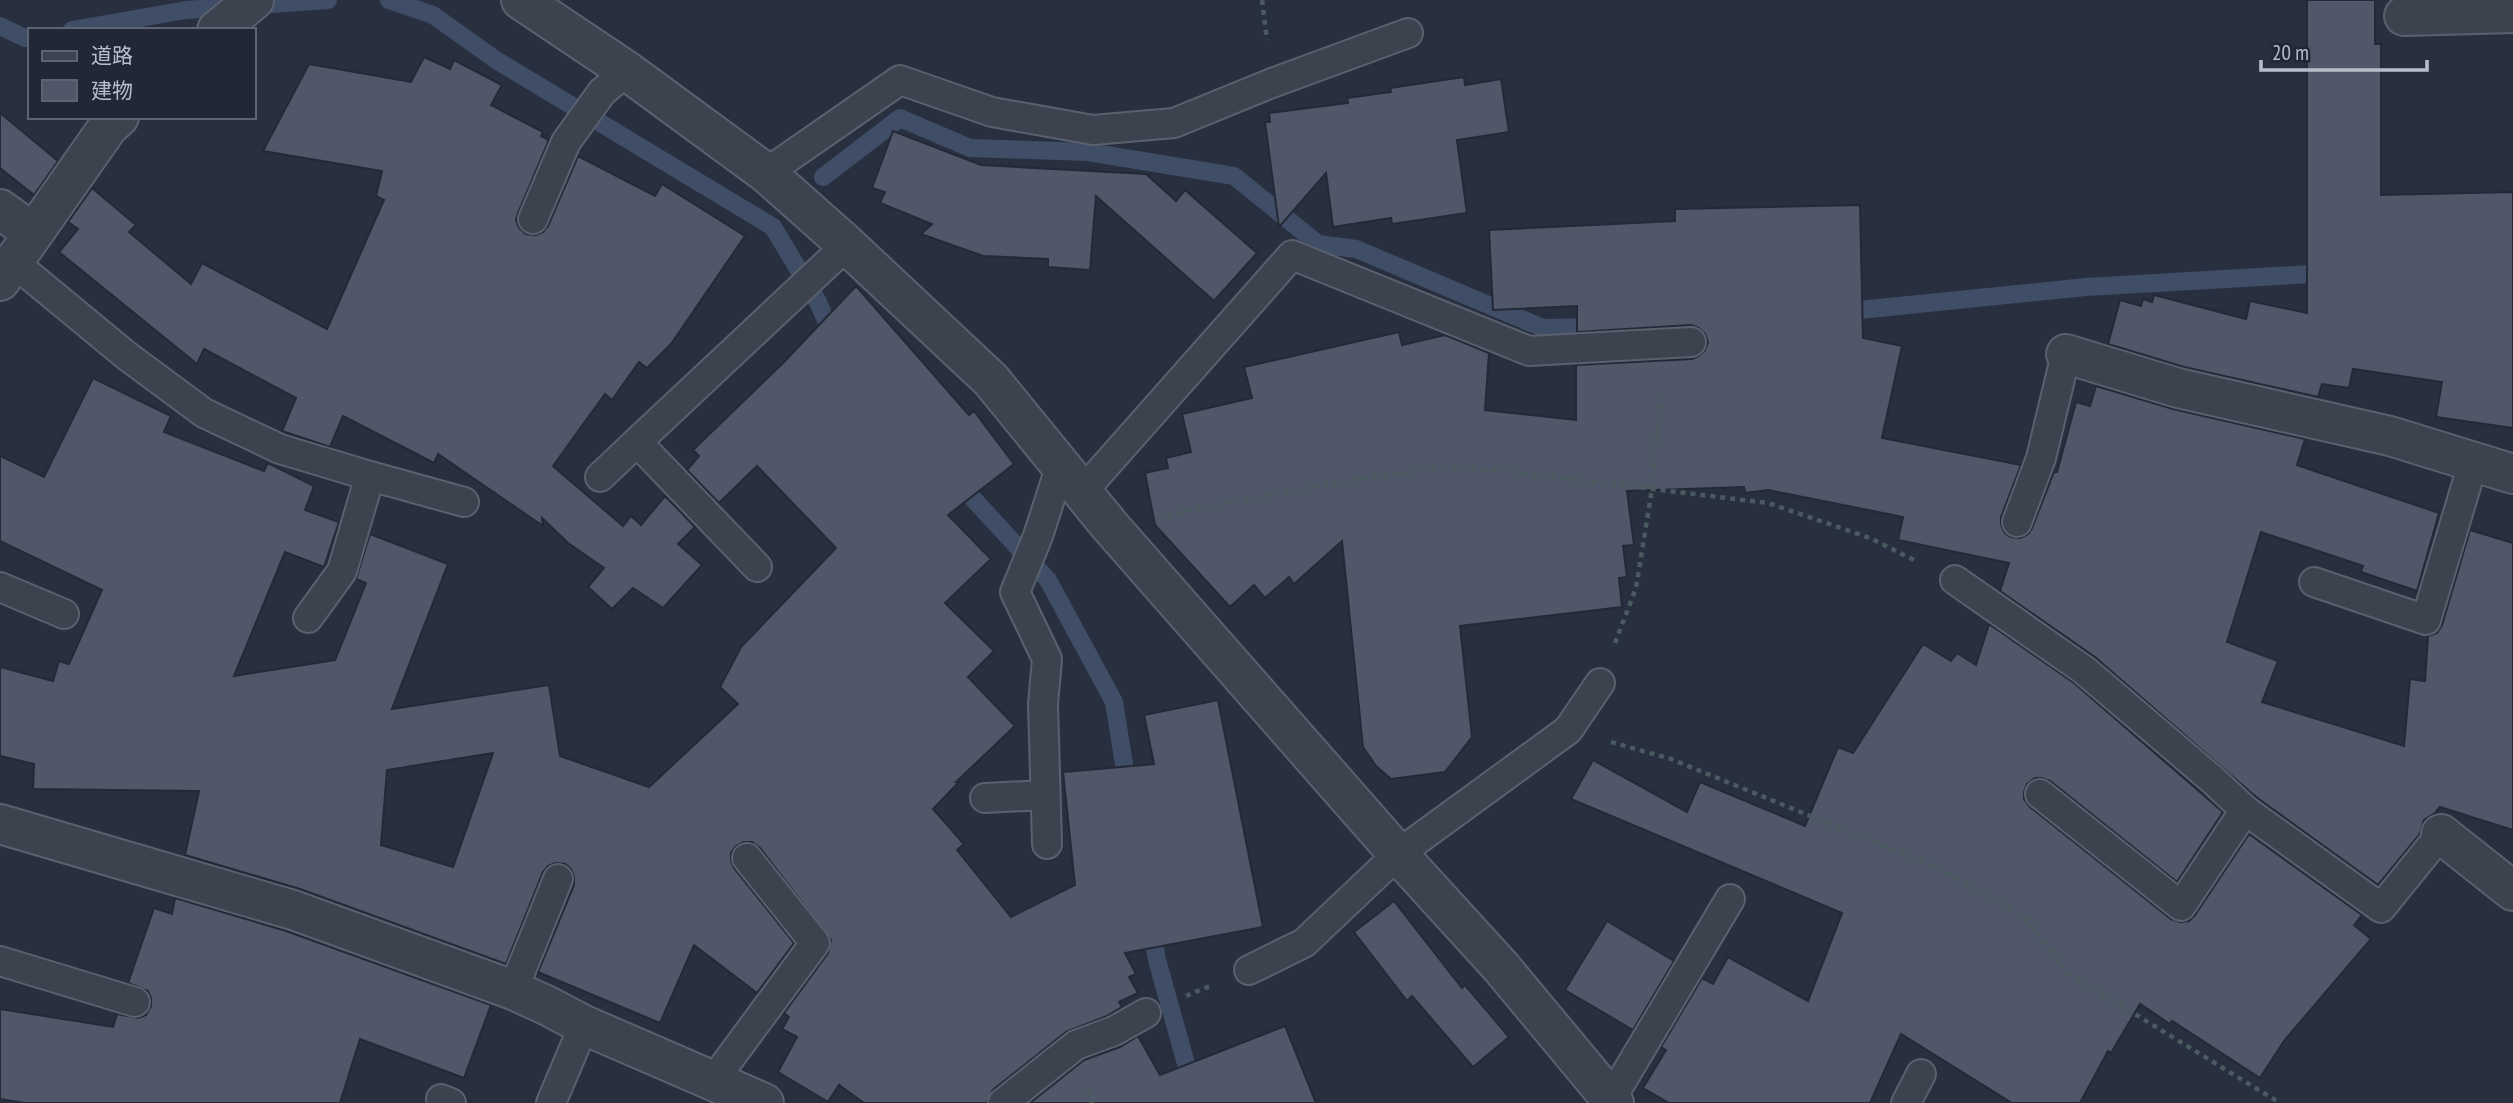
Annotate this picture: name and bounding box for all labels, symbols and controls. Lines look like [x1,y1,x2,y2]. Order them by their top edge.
legend [28,28,256,119]
scale bar [2261,28,2427,72]
text: 20 m [2272,39,2309,66]
text: 道路 [91,42,133,69]
text: 建物 [91,77,133,104]

